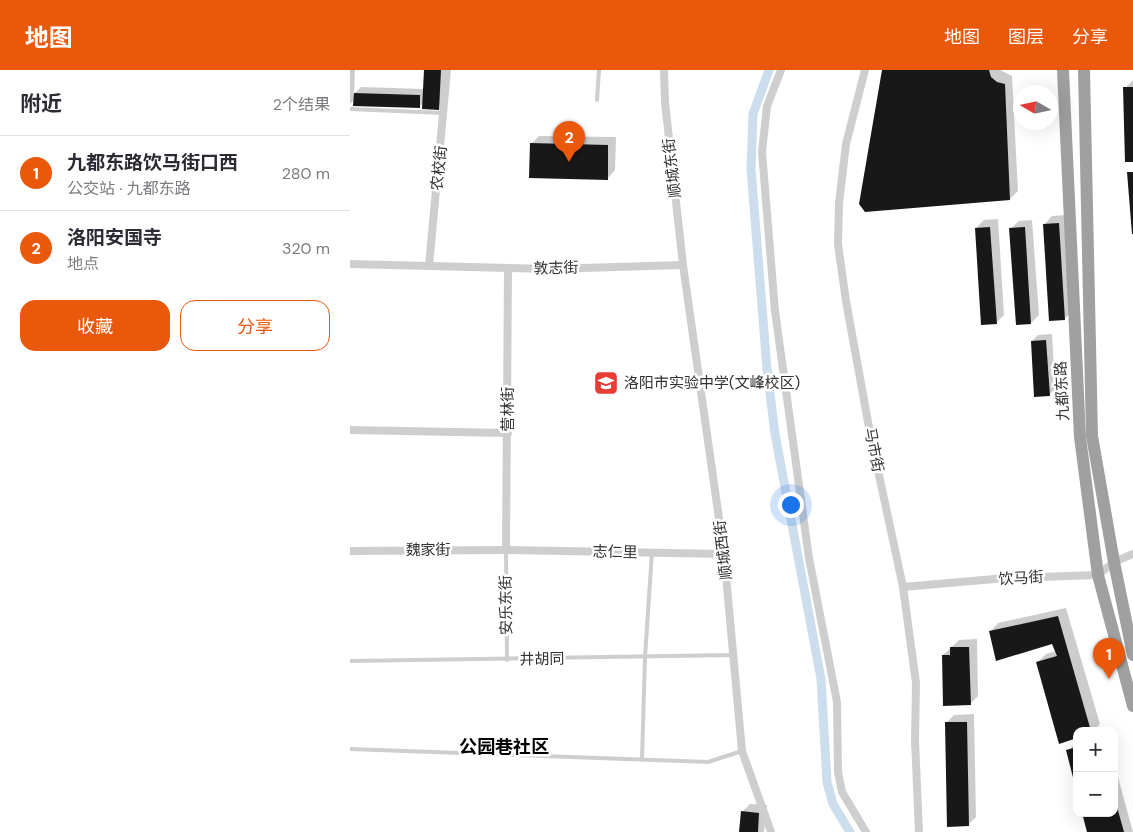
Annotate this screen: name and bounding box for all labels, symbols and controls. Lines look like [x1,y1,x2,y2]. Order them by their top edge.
text: 地图 [25,22,73,53]
text: 地图 [944,25,980,49]
text: 图层 [1008,25,1044,49]
text: 分享 [1072,25,1108,49]
north arrow [1013,85,1058,130]
text: 附近 [20,90,62,118]
text: 2个结果 [273,94,330,115]
pin: 2 [553,121,585,162]
street label: 顺城东街 [658,137,686,199]
street label: 农校街 [427,145,451,191]
text: 九都东路饮马街口西 [67,150,238,175]
text: 1 [33,163,39,184]
text: 280 m [282,163,330,184]
text: 公交站 · 九都东路 [67,178,191,199]
text: 洛阳安国寺 [67,225,162,250]
text: 2 [31,238,41,259]
text: 320 m [282,238,330,259]
text: 地点 [67,253,99,274]
street label: 敦志街 [533,258,579,278]
button: 收藏 [20,300,170,351]
button: 分享 [180,300,330,351]
street label: 九都东路 [1050,361,1074,421]
school or university icon: 洛阳市实验中学(文峰校区) [593,370,619,396]
place label: 洛阳市实验中学(文峰校区) [624,373,800,393]
street label: 营林街 [498,386,518,432]
street label: 马市街 [860,426,888,474]
your location [778,492,804,518]
street label: 顺城西街 [709,519,737,581]
street label: 魏家街 [405,540,451,560]
street label: 志仁里 [592,542,638,562]
street label: 饮马街 [998,567,1044,589]
street label: 安乐东街 [495,575,517,635]
pin: 1 [1093,638,1125,679]
street label: 井胡同 [519,649,565,669]
map controls [1073,727,1118,817]
button: + [1073,727,1118,772]
district label: 公园巷社区 [459,735,549,759]
button: − [1073,772,1118,817]

